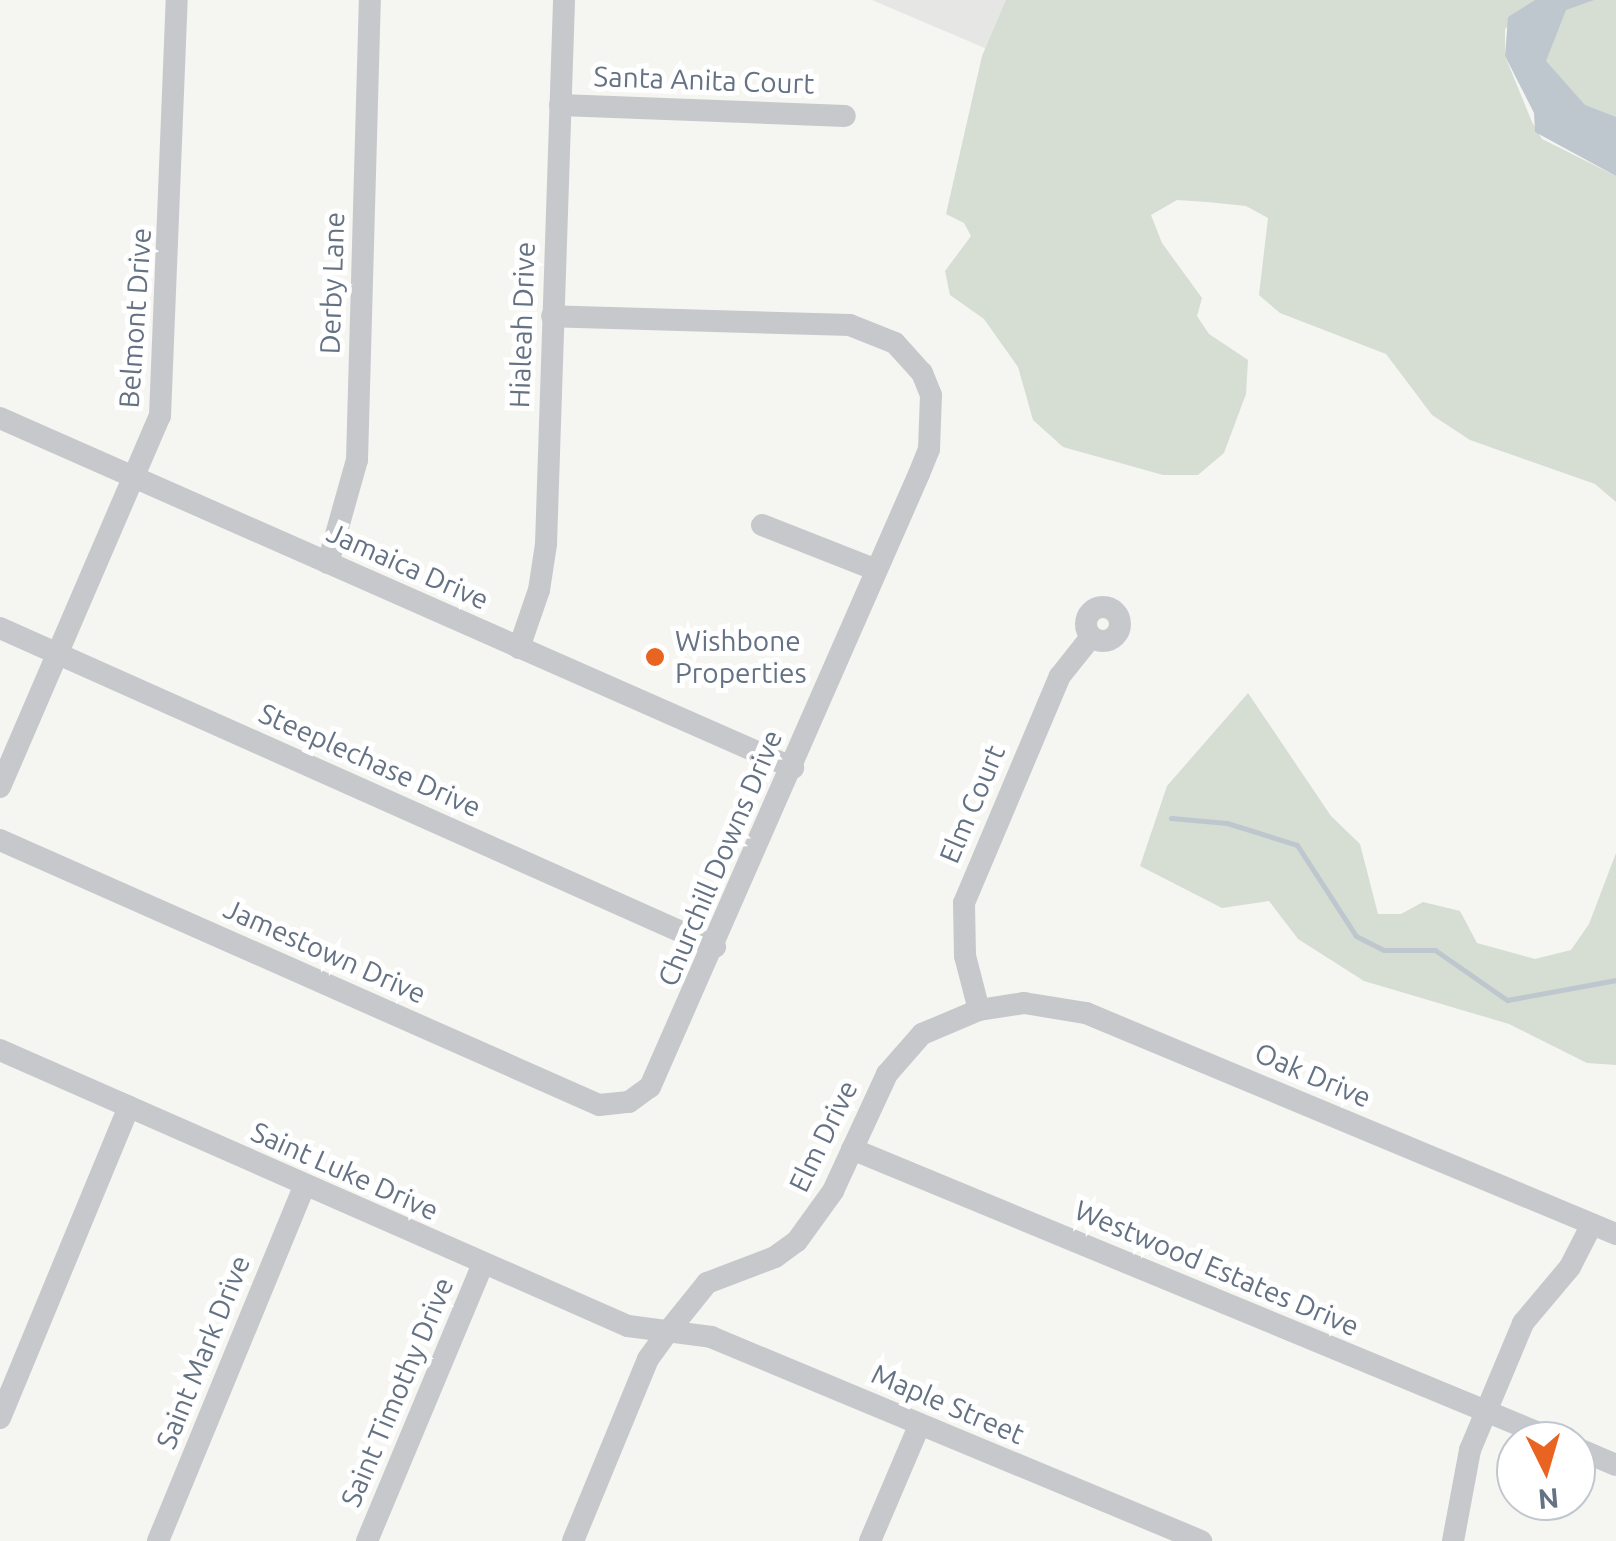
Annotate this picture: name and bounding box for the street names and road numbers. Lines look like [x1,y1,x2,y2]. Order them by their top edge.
street label: Santa Anita Court [593,59,815,101]
street label: Derby Lane [313,211,351,355]
street label: Belmont Drive [112,227,158,409]
street label: Hialeah Drive [502,241,542,409]
street label: Jamaica Drive [322,515,494,617]
street label: Steeplechase Drive [254,696,486,824]
street label: Churchill Downs Drive [651,725,789,991]
street label: Elm Court [932,740,1012,868]
street label: Jamestown Drive [219,891,431,1011]
street label: Oak Drive [1250,1036,1376,1114]
street label: Elm Drive [782,1075,864,1197]
street label: Saint Luke Drive [246,1115,444,1227]
street label: Westwood Estates Drive [1070,1193,1364,1343]
street label: Saint Mark Drive [149,1250,257,1454]
street label: Saint Timothy Drive [334,1272,460,1512]
street label: Maple Street [867,1357,1029,1451]

